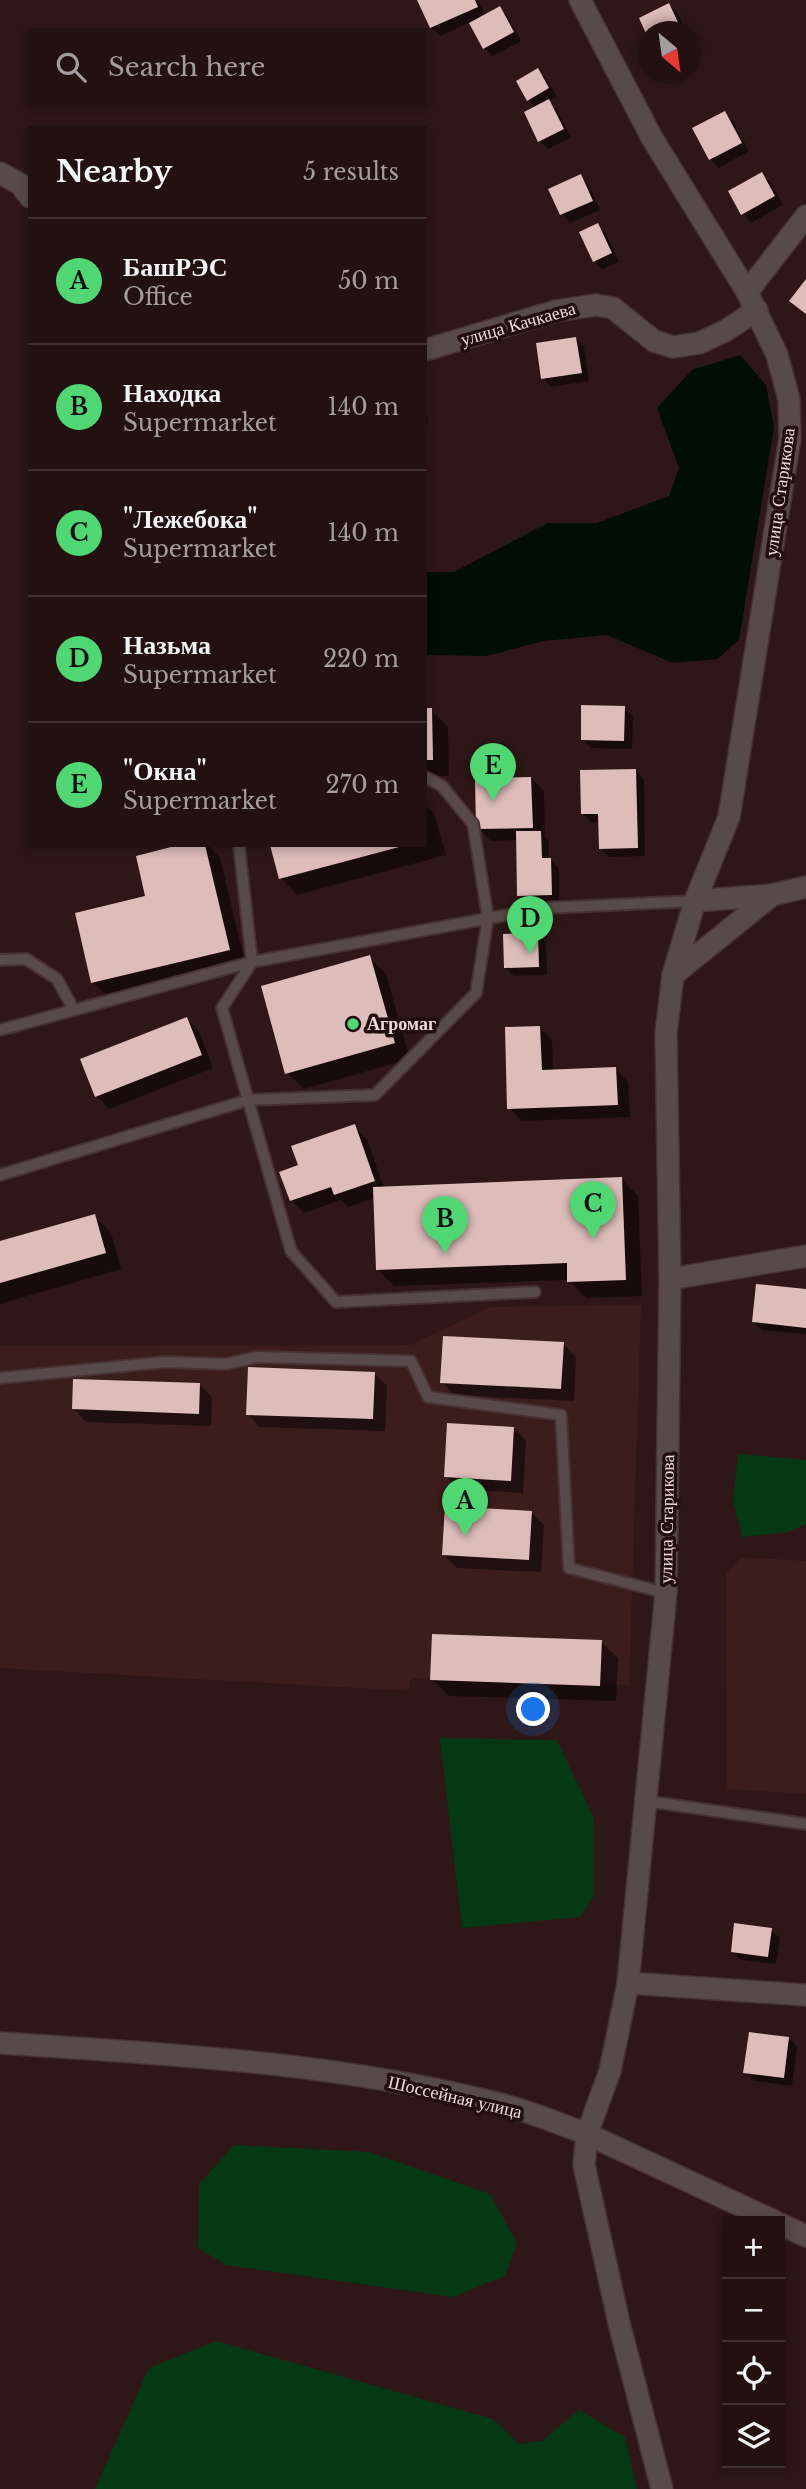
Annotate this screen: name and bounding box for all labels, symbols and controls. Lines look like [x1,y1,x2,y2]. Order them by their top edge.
north arrow [638,21,701,84]
search box [28,28,427,105]
icon: search [52,48,90,86]
text: Search here [108,51,265,83]
text: Nearby [56,153,172,190]
text: 5 results [303,158,399,186]
text: БашРЭС [123,251,227,283]
text: A [70,267,88,295]
text: 50 m [338,267,399,295]
text: Office [123,283,193,311]
street label: улица Качкаева [458,297,578,351]
text: Находка [123,377,221,409]
text: B [70,393,88,421]
text: 140 m [328,393,399,421]
text: Supermarket [123,409,277,437]
street label: улица Старикова [760,427,800,557]
text: "Лежебока" [123,503,257,535]
text: C [70,519,88,547]
text: 140 m [328,519,399,547]
text: Supermarket [123,535,277,563]
text: Назьма [123,629,211,661]
text: D [68,645,90,673]
text: 220 m [323,645,399,673]
text: Supermarket [123,661,277,689]
pin: E [470,743,516,801]
text: "Окна" [123,755,207,787]
text: E [70,771,88,799]
text: 270 m [326,771,399,799]
text: Supermarket [123,787,277,815]
pin: D [507,896,553,954]
place label: Агромаг [367,1013,436,1035]
marker: Агромаг [345,1016,361,1032]
pin: C [570,1181,616,1239]
pin: B [422,1196,468,1254]
street label: улица Старикова [655,1454,679,1584]
pin: A [442,1478,488,1536]
your location [516,1692,550,1726]
street label: Шоссейная улица [386,2071,524,2123]
map controls [722,2216,785,2468]
button: + [722,2216,785,2279]
button: − [722,2279,785,2342]
button: locate [722,2342,785,2405]
button: layers [722,2405,785,2468]

